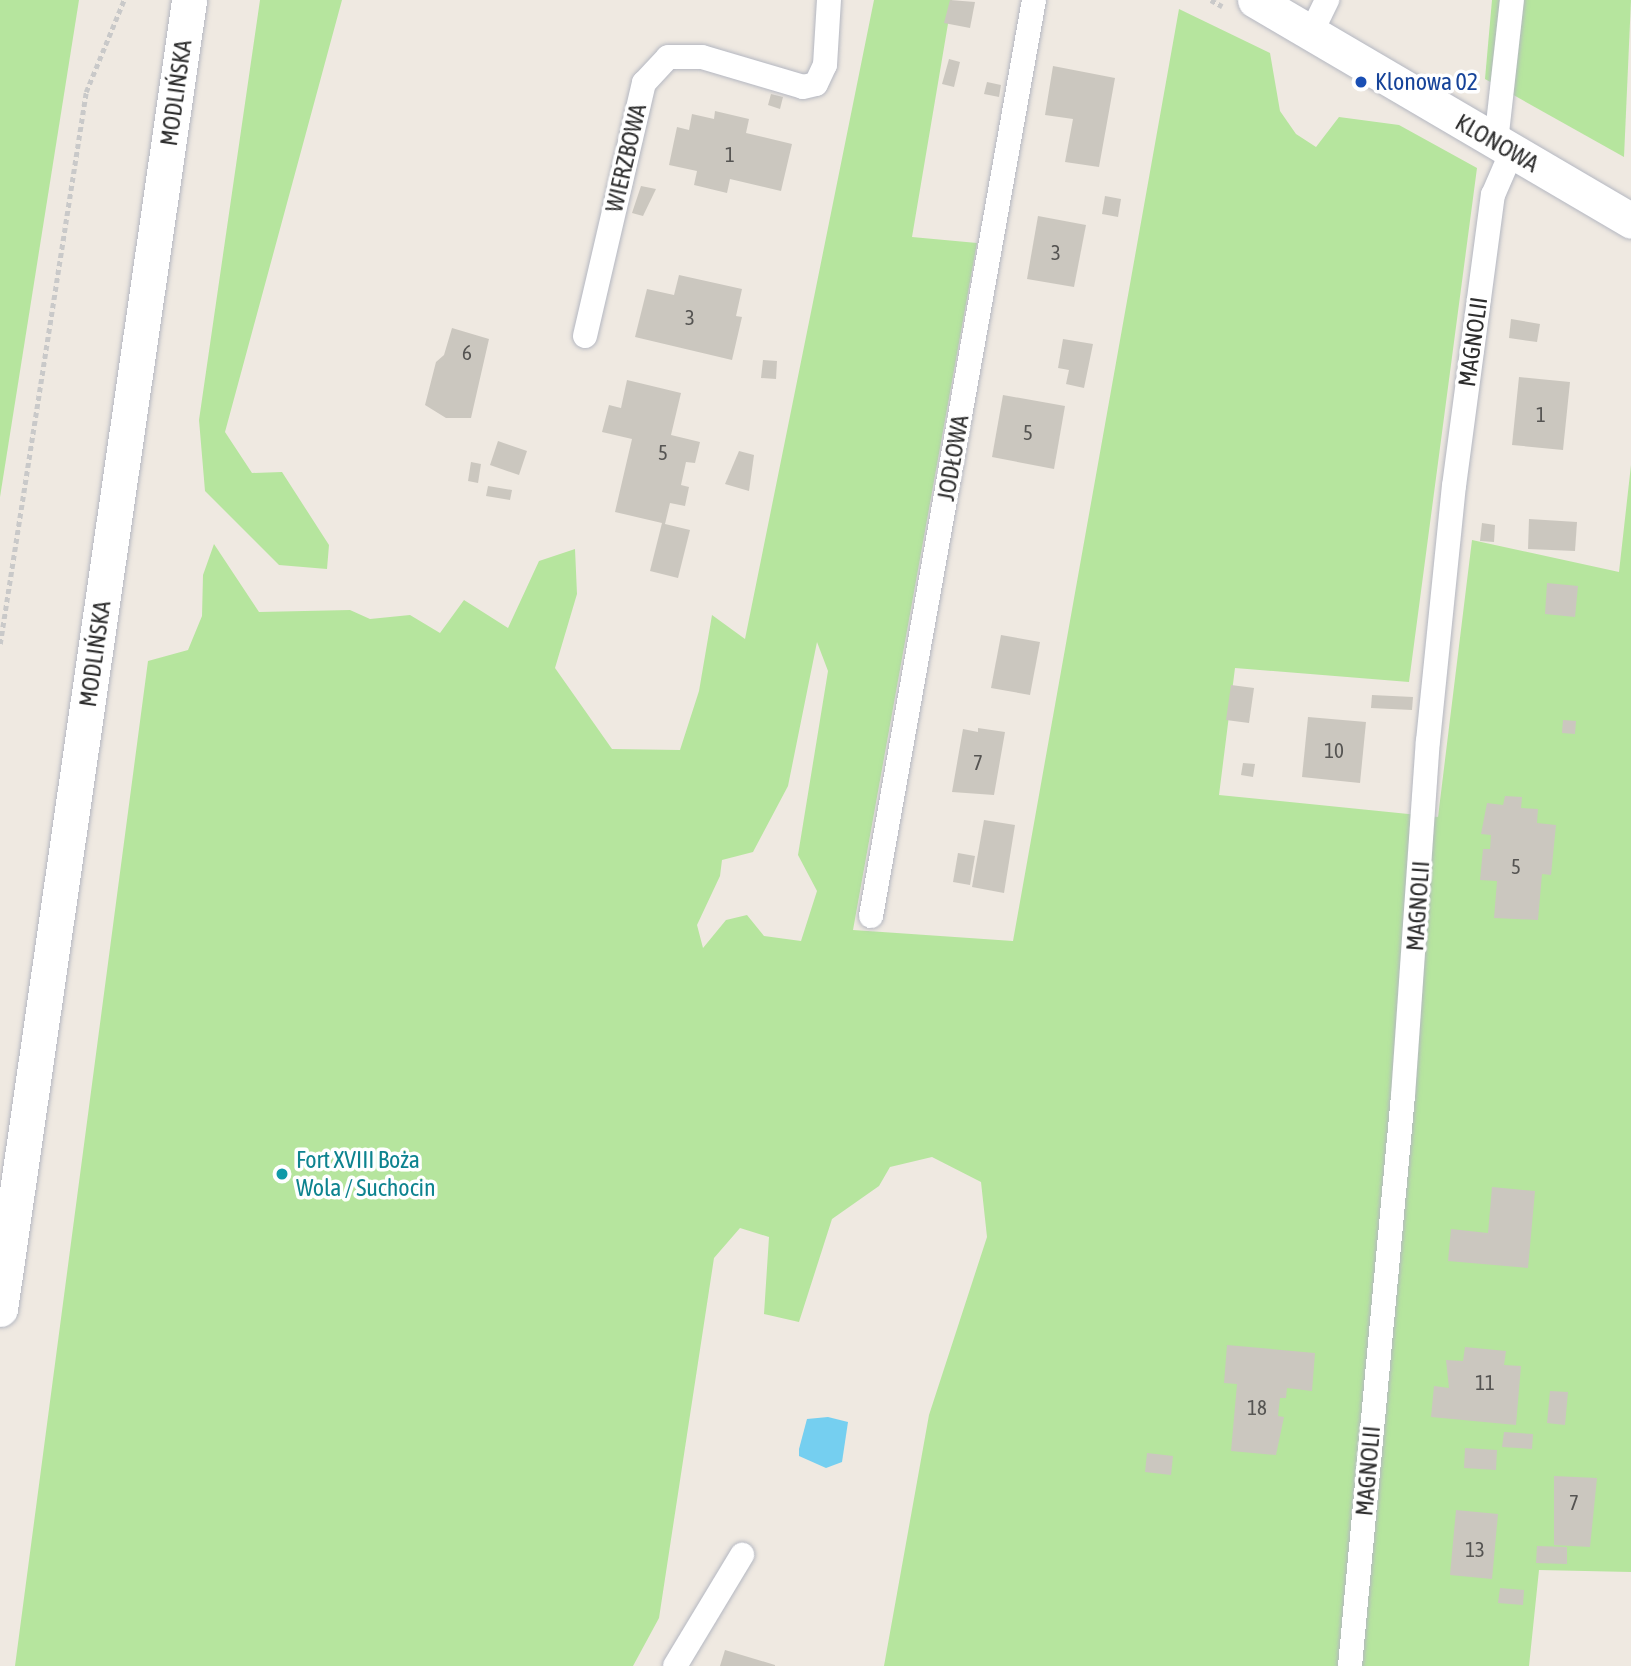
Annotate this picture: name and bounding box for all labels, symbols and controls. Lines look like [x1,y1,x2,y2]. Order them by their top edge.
street label: MODLIŃSKA [154,38,198,148]
place label: Klonowa 02 [1375,68,1478,96]
marker: Klonowa 02 [1353,74,1369,90]
street label: WIERZBOWA [600,101,652,215]
street label: KLONOWA [1450,108,1544,178]
house number: 1 [725,141,735,167]
house number: 3 [1051,239,1061,265]
street label: MAGNOLII [1452,295,1494,389]
house number: 3 [685,304,695,330]
house number: 6 [462,339,472,365]
house number: 1 [1536,401,1546,427]
street label: JODŁOWA [931,413,975,503]
house number: 5 [1023,419,1033,445]
house number: 5 [658,439,668,465]
street label: MODLIŃSKA [73,599,117,709]
house number: 10 [1324,737,1344,763]
house number: 7 [973,749,983,775]
house number: 5 [1511,853,1521,879]
street label: MAGNOLII [1400,860,1436,952]
place label: Fort XVIII Boża Wola / Suchocin [296,1146,436,1202]
marker: Fort XVIII Boża Wola / Suchocin [274,1166,290,1182]
house number: 11 [1475,1369,1495,1395]
house number: 18 [1247,1394,1267,1420]
street label: MAGNOLII [1350,1425,1386,1517]
house number: 7 [1569,1489,1579,1515]
house number: 13 [1465,1536,1485,1562]

